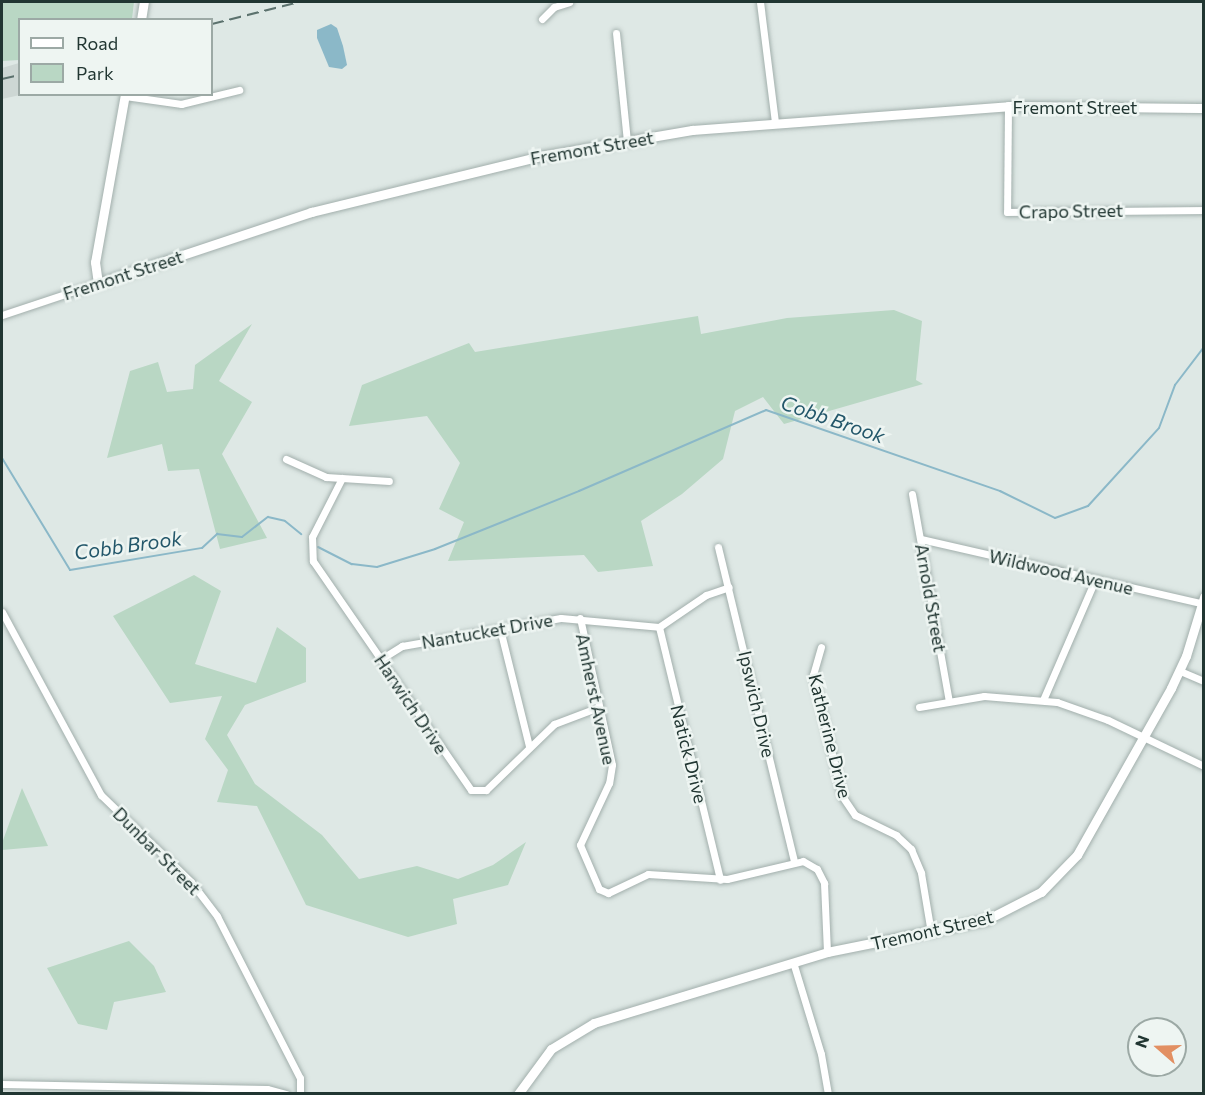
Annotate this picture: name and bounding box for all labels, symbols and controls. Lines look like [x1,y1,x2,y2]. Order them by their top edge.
legend [18,18,213,96]
text: Road [76,32,118,54]
text: Park [76,62,114,84]
street label: Fremont Street [1013,96,1137,118]
street label: Fremont Street [529,127,655,169]
street label: Crapo Street [1019,199,1123,223]
street label: Fremont Street [60,245,186,305]
water label: Cobb Brook [778,390,888,448]
water label: Cobb Brook [73,526,183,564]
street label: Arnold Street [911,542,951,654]
street label: Wildwood Avenue [987,545,1135,599]
street label: Nantucket Drive [420,609,554,653]
street label: Amherst Avenue [572,631,620,767]
street label: Ipswich Drive [734,649,780,759]
street label: Harwich Drive [370,650,452,758]
street label: Katherine Drive [804,672,856,800]
street label: Natick Drive [666,703,712,805]
street label: Dunbar Street [109,803,205,899]
street label: Tremont Street [869,905,995,955]
north arrow [1127,1017,1187,1077]
text: N [1131,1032,1152,1050]

